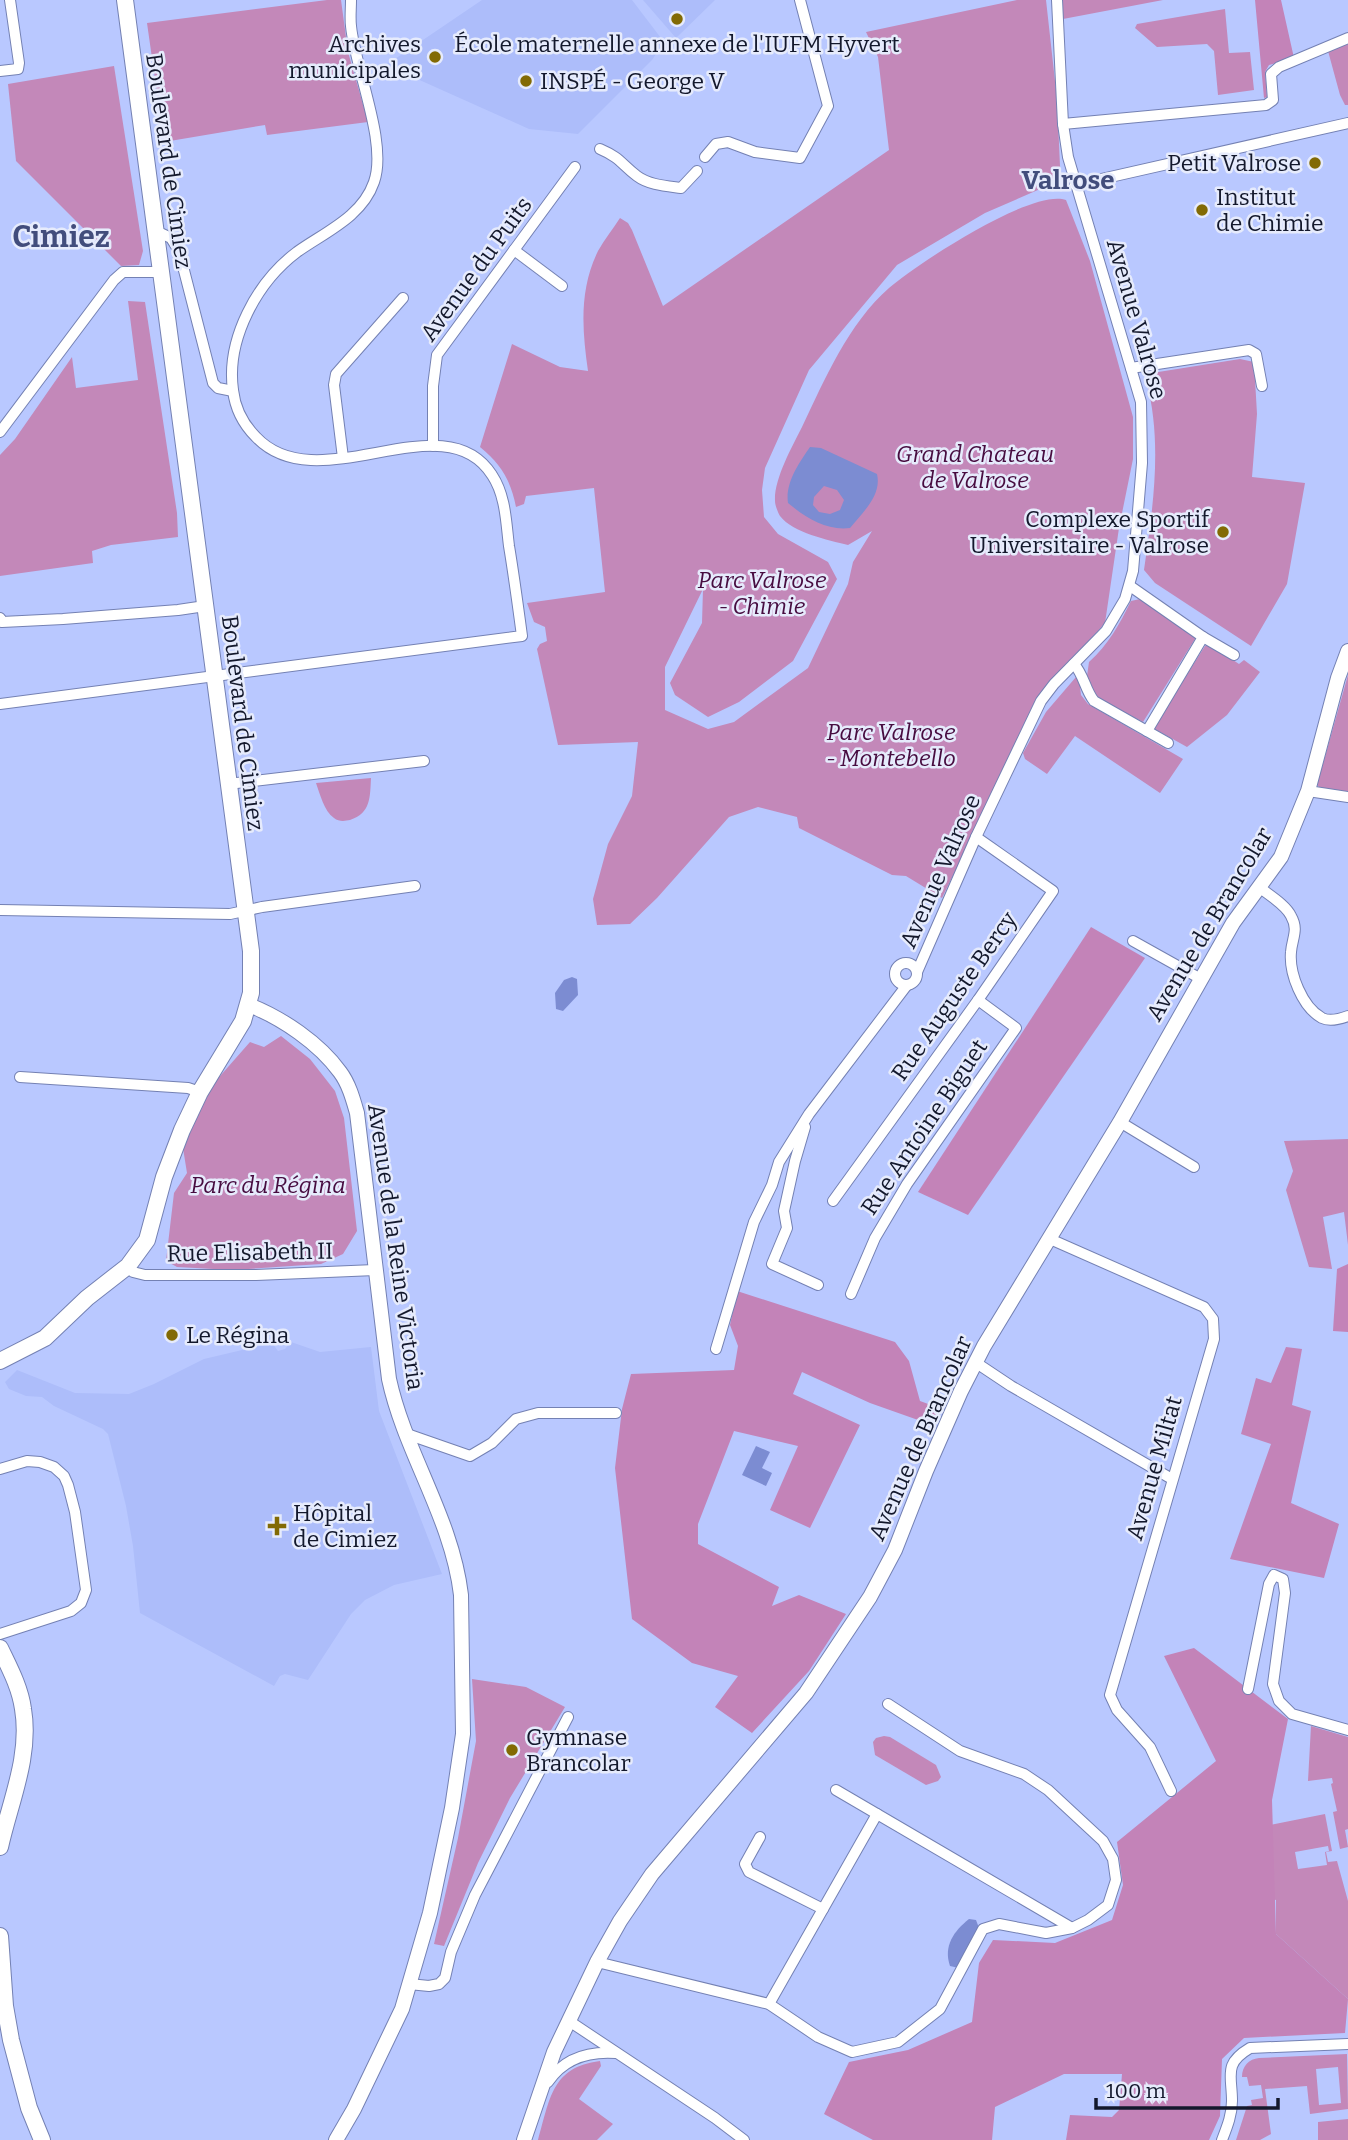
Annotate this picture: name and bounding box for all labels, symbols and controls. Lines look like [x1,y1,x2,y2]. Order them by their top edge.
marker: École maternelle annexe de l'IUFM Hyvert [669,11,685,27]
place label: Archives municipales [289,30,421,84]
place label: École maternelle annexe de l'IUFM Hyvert [454,30,900,58]
marker: Archives municipales [427,49,443,65]
street label: Boulevard de Cimiez [140,51,198,271]
place label: INSPÉ - George V [540,67,725,95]
marker: INSPÉ - George V [518,73,534,89]
place label: Petit Valrose [1167,149,1301,177]
marker: Petit Valrose [1307,155,1323,171]
district label: Valrose [1021,165,1115,196]
place label: Institut de Chimie [1216,183,1324,237]
street label: Avenue du Puits [414,191,538,347]
marker: Institut de Chimie [1194,202,1210,218]
district label: Cimiez [12,219,110,255]
street label: Avenue Valrose [1101,236,1173,402]
park label: Grand Chateau de Valrose [896,440,1054,494]
place label: Complexe Sportif Universitaire - Valrose [970,505,1211,559]
marker: Complexe Sportif Universitaire - Valrose [1215,524,1231,540]
park label: Parc Valrose - Chimie [698,566,827,620]
street label: Boulevard de Cimiez [216,613,270,833]
park label: Parc Valrose - Montebello [826,718,956,772]
street label: Avenue Valrose [894,790,986,952]
street label: Avenue de Brancolar [1140,822,1278,1026]
street label: Rue Auguste Bercy [885,905,1023,1086]
street label: Rue Antoine Biguet [855,1034,993,1220]
street label: Avenue de la Reine Victoria [362,1102,430,1392]
park label: Parc du Régina [190,1171,346,1199]
street label: Rue Elisabeth II [166,1237,334,1267]
place label: Le Régina [186,1321,290,1349]
marker: Le Régina [164,1327,180,1343]
street label: Avenue de Brancolar [862,1331,978,1545]
street label: Avenue Miltat [1120,1393,1188,1543]
place label: Hôpital de Cimiez [293,1499,397,1553]
marker: Hôpital de Cimiez [267,1516,287,1536]
place label: Gymnase Brancolar [526,1723,631,1777]
marker: Gymnase Brancolar [504,1742,520,1758]
scale bar [1096,2066,1278,2110]
text: 100 m [1106,2078,1166,2104]

